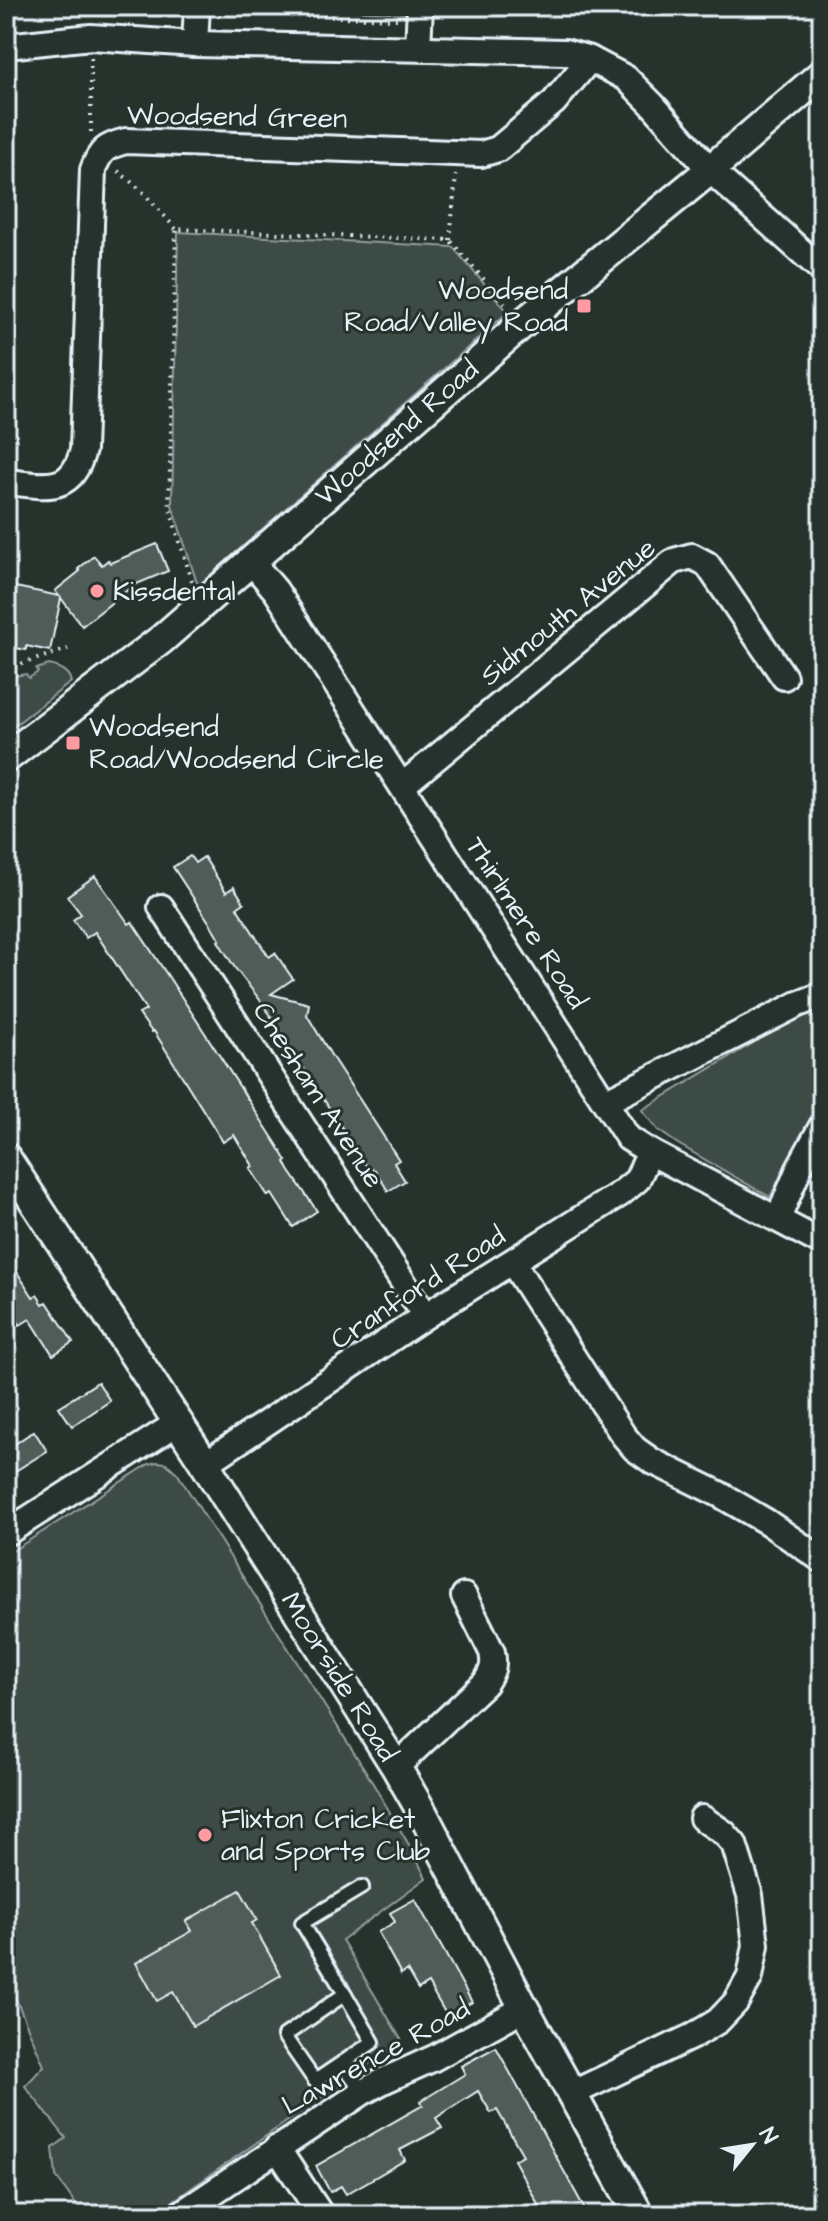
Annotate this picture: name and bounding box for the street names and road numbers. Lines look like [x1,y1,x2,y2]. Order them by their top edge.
street label: Woodsend Green [127,96,347,138]
street label: Woodsend Road [307,351,487,515]
street label: Sidmouth Avenue [472,529,664,695]
street label: Thirlmere Road [456,829,596,1017]
street label: Chesham Avenue [243,994,393,1196]
street label: Cranford Road [323,1217,513,1359]
street label: Moorside Road [271,1585,407,1769]
street label: Lawrence Road [275,1989,477,2125]

